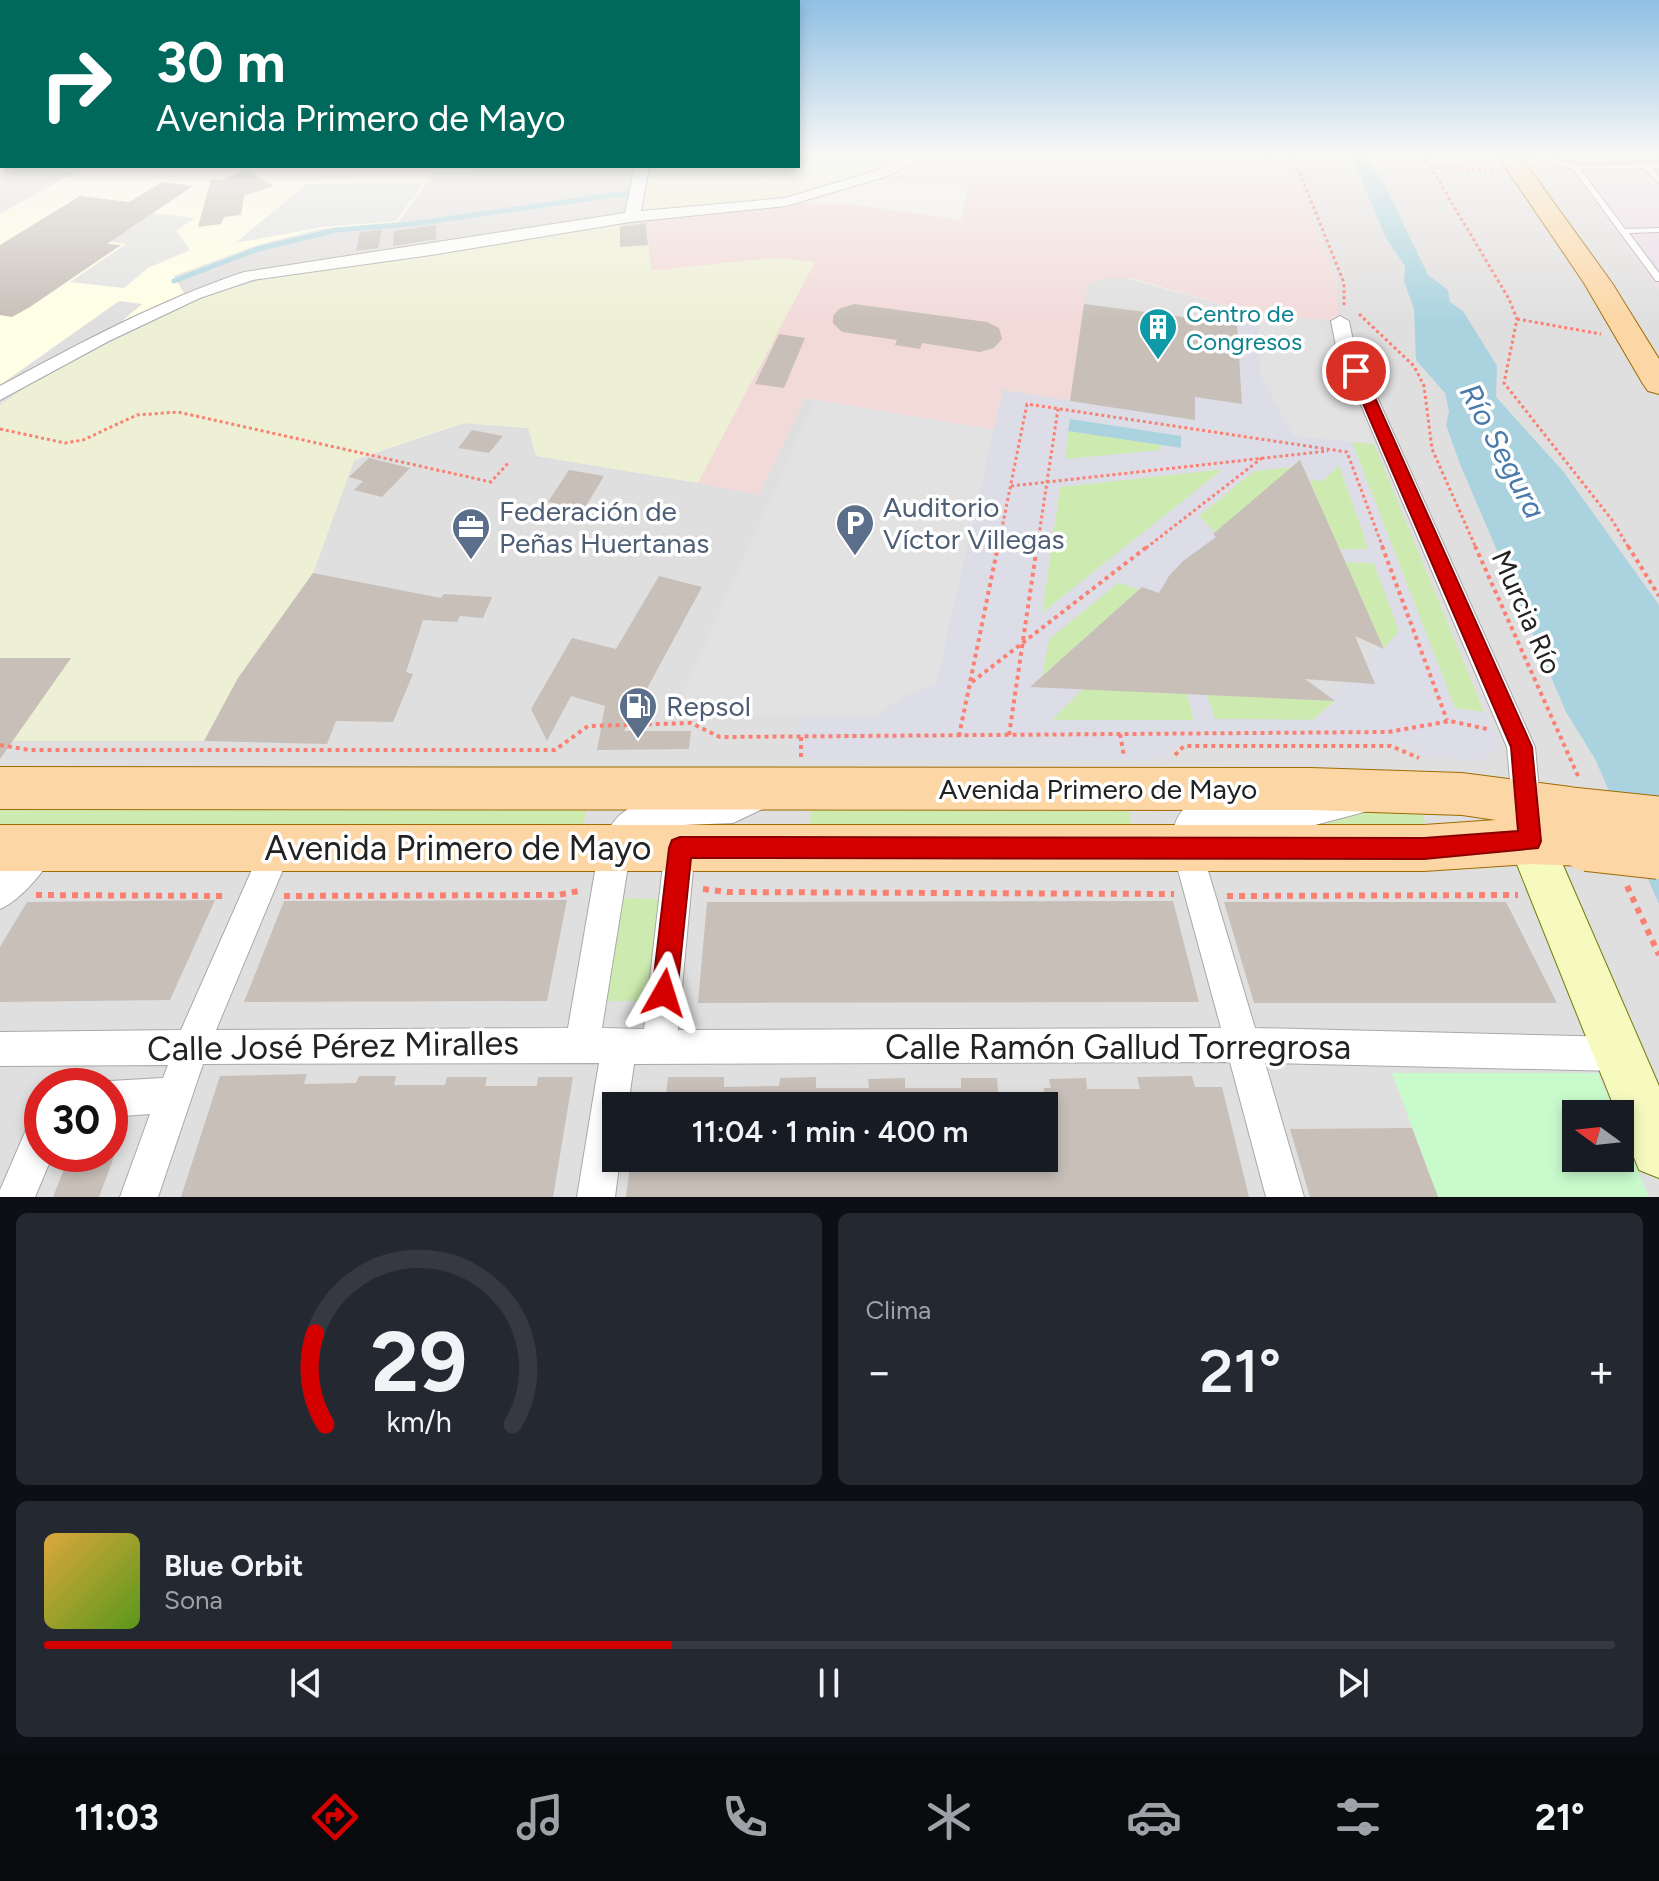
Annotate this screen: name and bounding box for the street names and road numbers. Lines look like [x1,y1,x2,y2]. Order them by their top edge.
street label: Murcia Río [1485,545,1569,679]
street label: Avenida Primero de Mayo [939,772,1257,806]
street label: Avenida Primero de Mayo [265,828,651,869]
street label: Calle José Pérez Miralles [147,1022,519,1070]
street label: Calle Ramón Gallud Torregrosa [885,1027,1351,1068]

